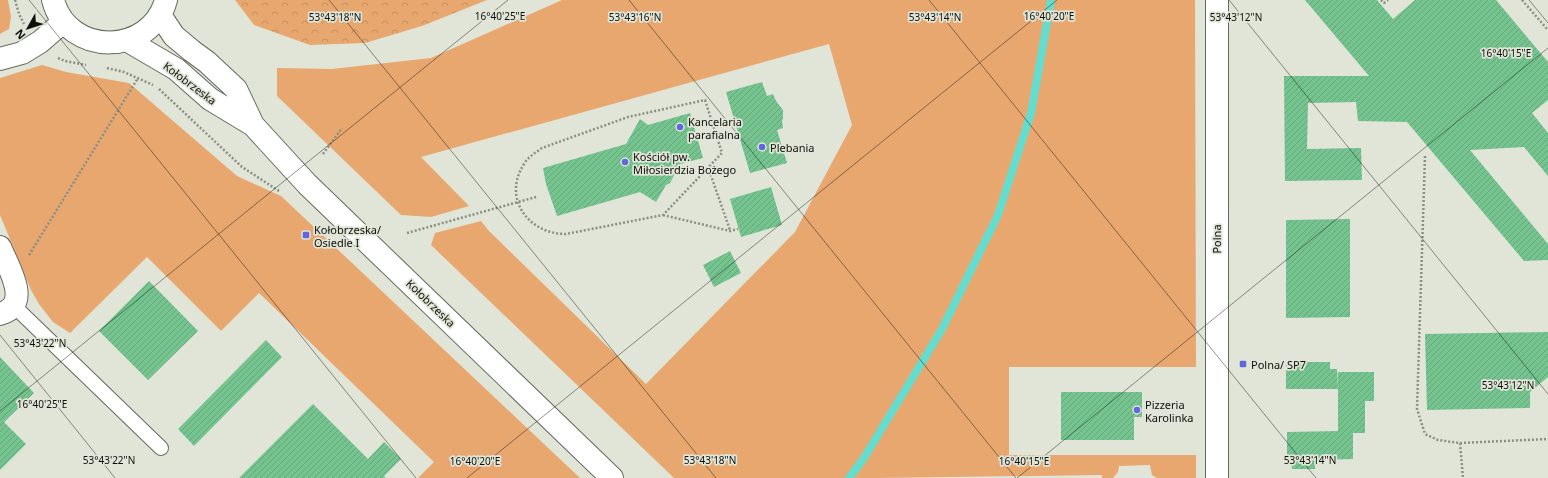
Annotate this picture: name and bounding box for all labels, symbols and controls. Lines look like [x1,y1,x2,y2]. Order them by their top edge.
north arrow [8,8,48,48]
text: 16°40'25"E [475,9,525,23]
text: 16°40'20"E [1024,9,1074,23]
text: 53°43'18"N [309,10,361,24]
text: 53°43'16"N [609,10,661,24]
text: 53°43'14"N [909,10,961,24]
text: 53°43'12"N [1210,10,1262,24]
text: N [11,26,28,43]
text: 16°40'15"E [1481,46,1531,60]
street label: Kołobrzeska [160,58,220,108]
place label: Kancelaria parafialna [688,114,742,142]
marker: Kancelaria parafialna [675,122,685,132]
place label: Plebania [770,140,814,155]
marker: Plebania [757,142,767,152]
place label: Kościół pw. Miłosierdzia Bożego [633,149,737,177]
marker: Kościół pw. Miłosierdzia Bożego [620,157,630,167]
place label: Kołobrzeska/ Osiedle I [314,222,381,250]
street label: Polna [1209,224,1224,254]
marker: Kołobrzeska/ Osiedle I [301,230,311,240]
street label: Kołobrzeska [403,276,459,330]
text: 53°43'22"N [14,336,66,350]
place label: Polna/ SP7 [1251,357,1306,372]
marker: Polna/ SP7 [1238,359,1248,369]
text: 53°43'12"N [1482,378,1534,392]
text: 16°40'25"E [17,397,67,411]
place label: Pizzeria Karolinka [1145,397,1193,425]
marker: Pizzeria Karolinka [1132,405,1142,415]
text: 53°43'22"N [83,453,135,467]
text: 53°43'18"N [684,453,736,467]
text: 53°43'14"N [1284,453,1336,467]
text: 16°40'20"E [450,454,500,468]
text: 16°40'15"E [999,454,1049,468]

